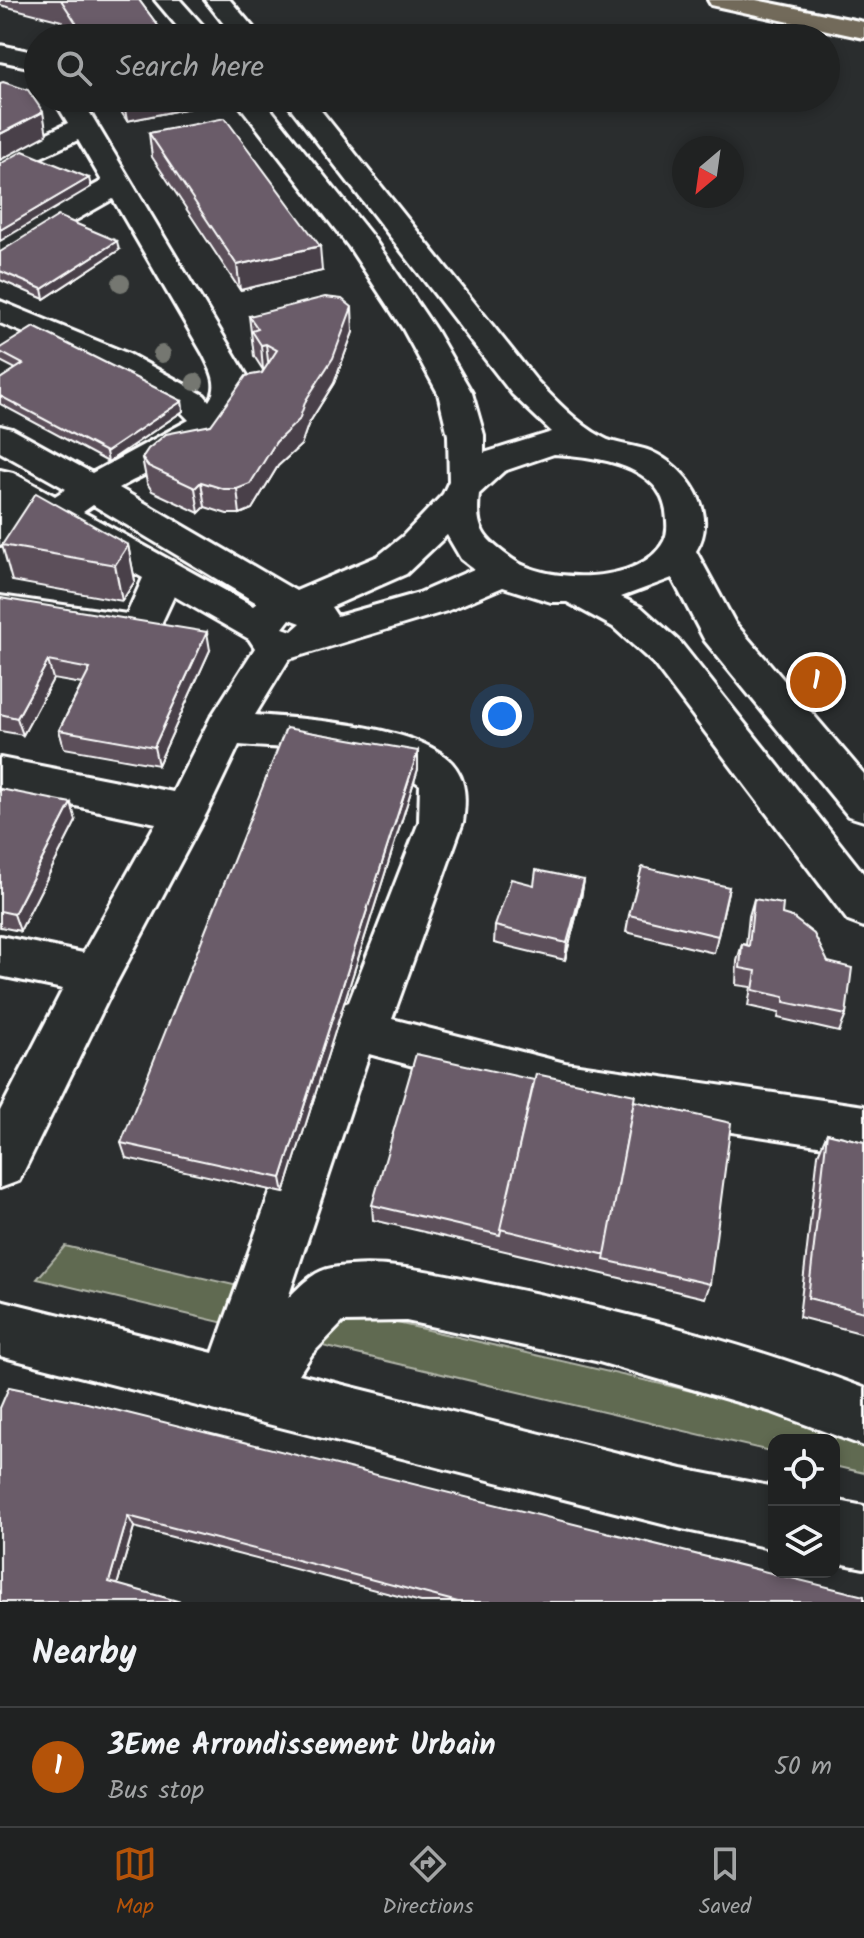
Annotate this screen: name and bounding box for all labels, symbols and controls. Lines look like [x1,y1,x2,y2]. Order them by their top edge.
search box [24,24,840,112]
text: Search here [116,44,264,92]
icon: search [52,46,96,90]
north arrow [672,136,744,208]
pin: 1 [790,652,842,712]
your location [482,696,522,736]
map controls [768,1434,840,1578]
button: locate [768,1434,840,1506]
button: layers [768,1506,840,1578]
text: Nearby [32,1627,137,1681]
text: 3Eme Arrondissement Urbain [108,1722,496,1770]
text: 1 [54,1746,62,1788]
text: 50 m [774,1746,832,1788]
text: Bus stop [108,1770,204,1812]
tab: Map [113,1842,157,1925]
tab: Directions [382,1842,474,1925]
tab: Saved [699,1842,751,1925]

